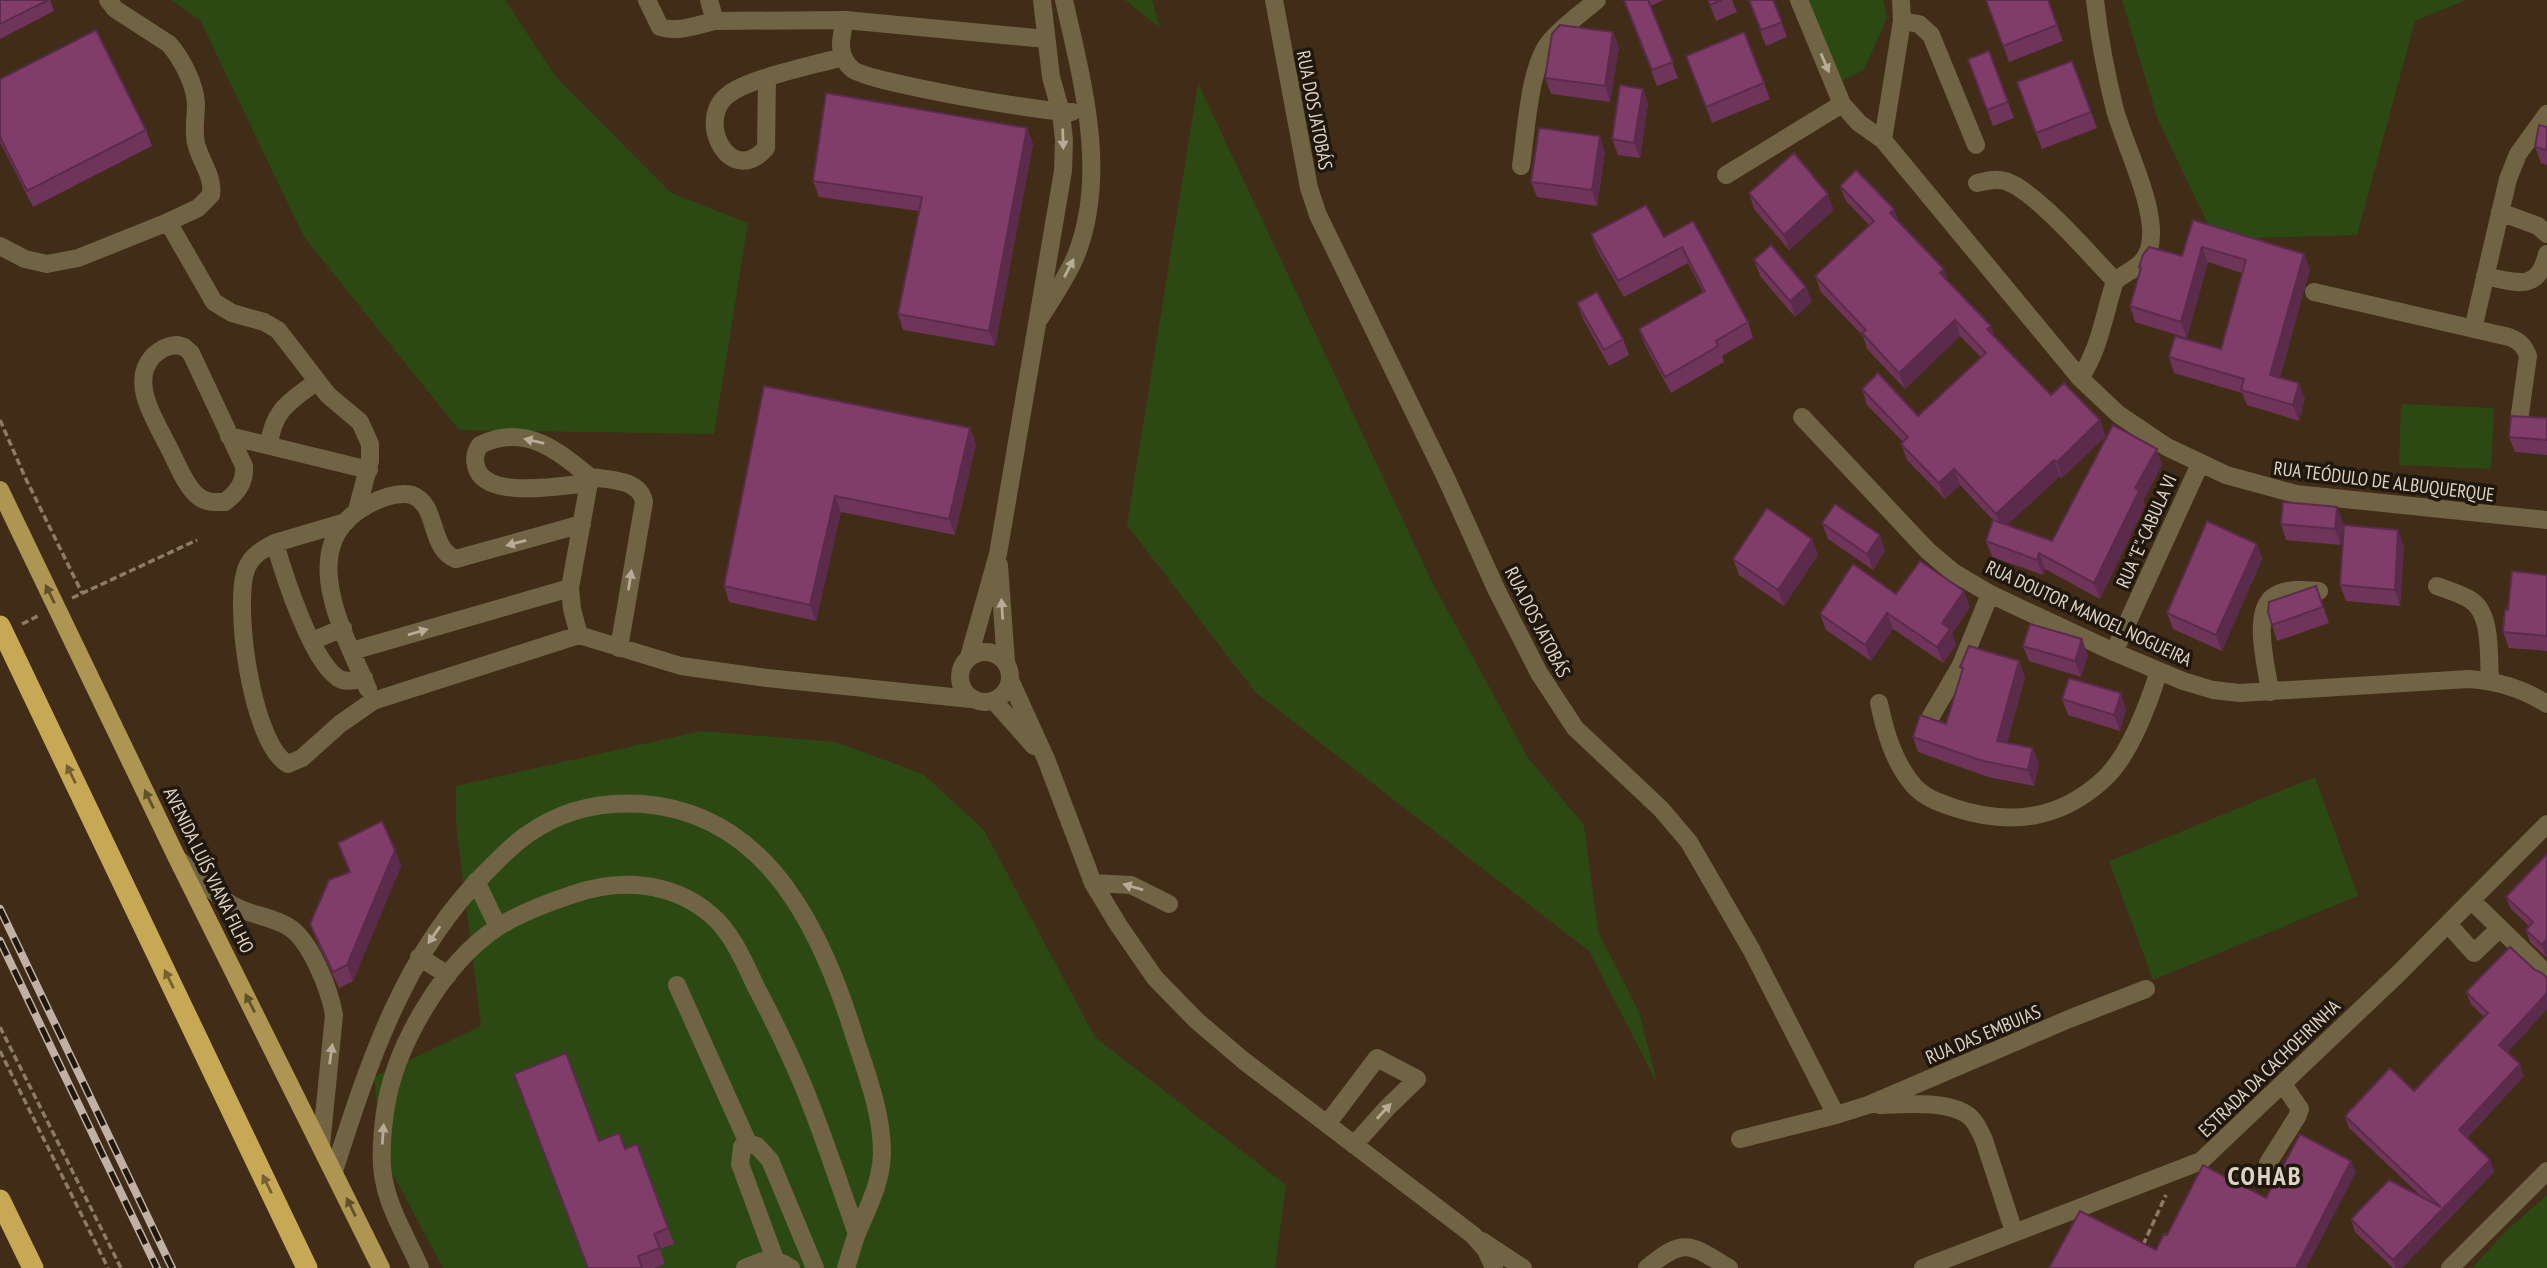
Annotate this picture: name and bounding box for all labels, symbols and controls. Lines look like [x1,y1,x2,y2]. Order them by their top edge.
street label: RUA DOS JATOBÁS [1292,48,1338,172]
one-way arrow [1820,53,1831,74]
one-way arrow [1058,128,1069,150]
one-way arrow [1064,258,1075,278]
one-way arrow [523,435,545,446]
street label: RUA TEÓDULO DE ALBUQUERQUE [2272,456,2496,506]
street label: RUA "E"-CABULA VI [2110,471,2182,591]
one-way arrow [505,538,526,548]
street label: RUA DOUTOR MANOEL NOGUEIRA [1982,555,2196,671]
street label: RUA DOS JATOBÁS [1500,563,1576,681]
one-way arrow [625,569,636,591]
one-way arrow [44,584,56,604]
one-way arrow [996,597,1007,619]
one-way arrow [407,626,429,637]
one-way arrow [65,764,76,784]
street label: AVENIDA LUÍS VIANA FILHO [158,783,260,957]
one-way arrow [143,789,154,809]
one-way arrow [1122,881,1143,891]
one-way arrow [427,926,441,944]
one-way arrow [163,969,175,989]
one-way arrow [244,993,255,1013]
street label: ESTRADA DA CACHOEIRINHA [2193,994,2345,1142]
street label: RUA DAS EMBUIAS [1922,999,2044,1069]
one-way arrow [326,1042,337,1064]
one-way arrow [1376,1103,1392,1120]
one-way arrow [378,1122,389,1144]
district label: COHAB [2227,1159,2303,1192]
one-way arrow [261,1174,273,1194]
one-way arrow [346,1197,357,1217]

